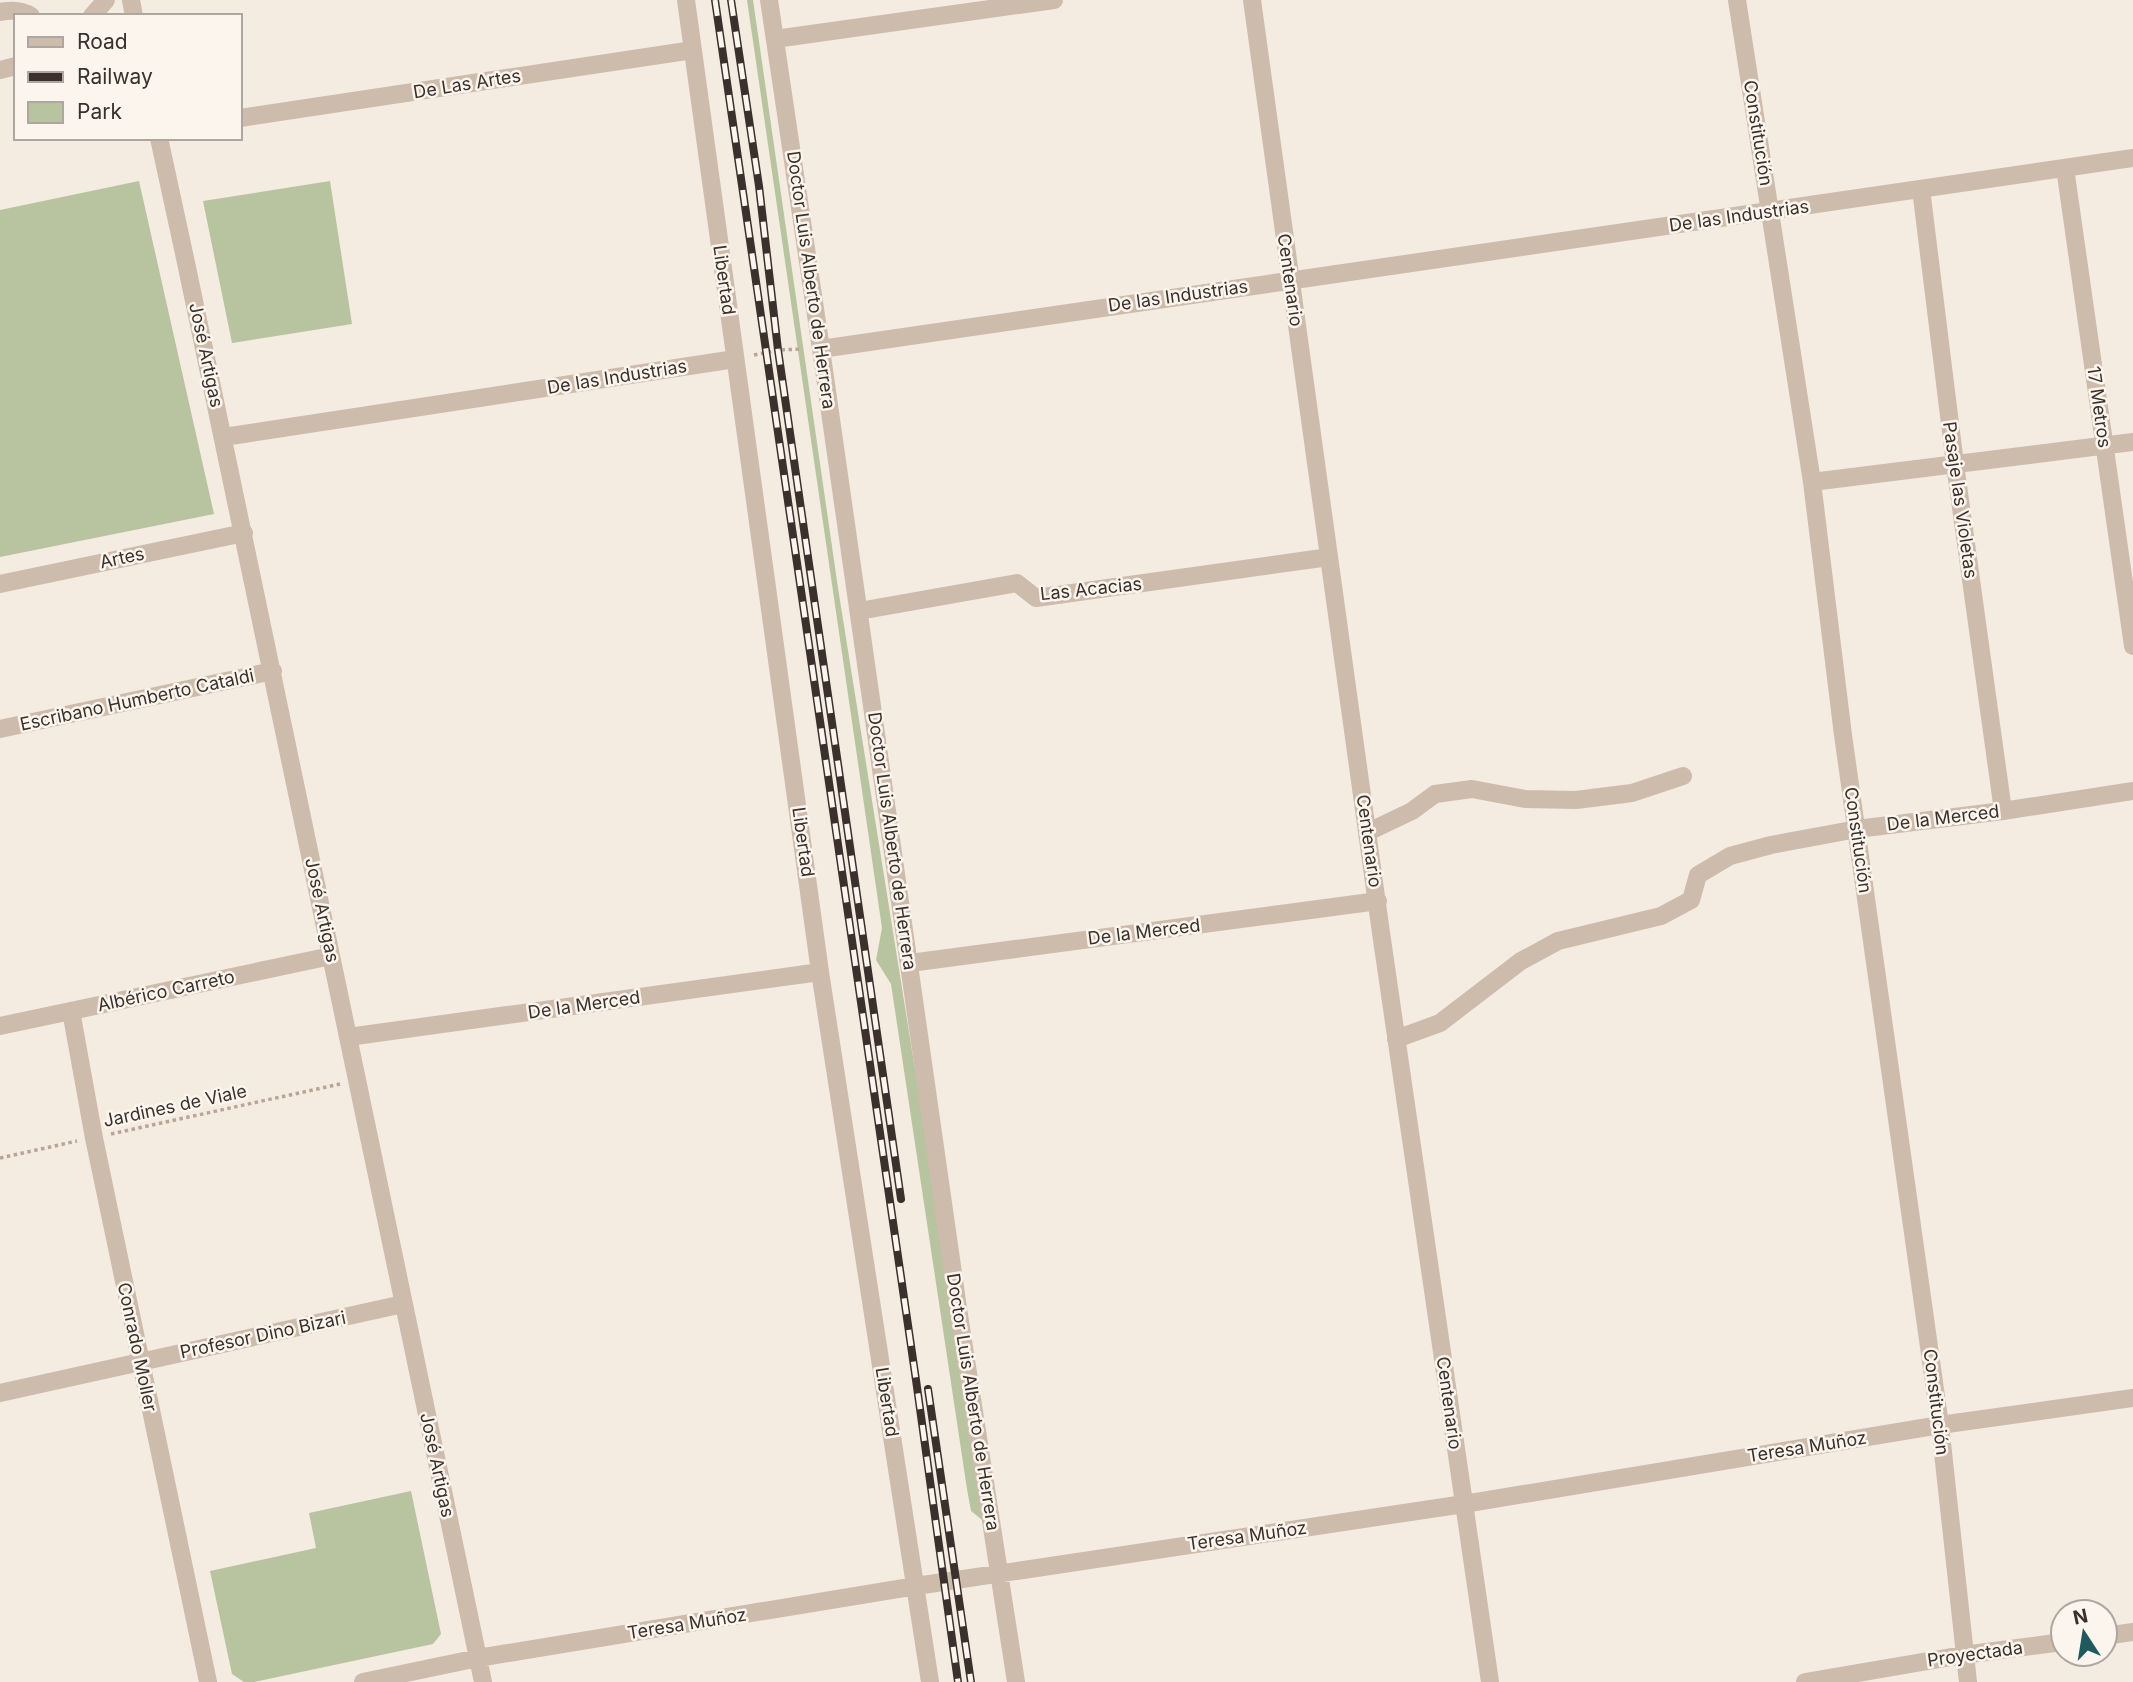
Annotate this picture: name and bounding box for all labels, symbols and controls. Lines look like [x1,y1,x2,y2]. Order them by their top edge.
legend [14,14,242,140]
text: Road [77,29,128,54]
text: Railway [77,64,153,89]
street label: De Las Artes [412,65,522,102]
street label: Constitución [1740,78,1777,187]
text: Park [77,99,122,124]
street label: Doctor Luis Alberto de Herrera [783,150,840,410]
street label: De las Industrias [1668,195,1810,236]
street label: Centenario [1274,232,1307,328]
street label: Libertad [709,244,740,316]
street label: De las Industrias [1107,275,1249,316]
street label: José Artigas [185,301,228,409]
street label: De las Industrias [546,355,688,398]
street label: 17 Metros [2083,365,2116,449]
street label: Pasaje las Violetas [1939,420,1982,580]
street label: Artes [98,543,146,572]
street label: Las Acacias [1039,573,1143,604]
street label: Escribano Humberto Cataldi [18,664,256,735]
street label: Doctor Luis Alberto de Herrera [864,711,921,971]
street label: Constitución [1841,786,1876,894]
street label: Centenario [1353,793,1386,889]
street label: De la Merced [1886,800,2000,835]
street label: Libertad [788,806,819,878]
street label: José Artigas [301,856,344,964]
street label: De la Merced [1087,914,1201,949]
street label: Albérico Carreto [95,966,236,1015]
street label: De la Merced [526,986,641,1023]
street label: Jardines de Viale [101,1080,249,1131]
street label: Doctor Luis Alberto de Herrera [943,1272,1004,1532]
street label: Conrado Moller [114,1280,161,1414]
street label: Profesor Dino Bizari [178,1307,348,1362]
street label: Constitución [1920,1348,1953,1456]
street label: Centenario [1433,1355,1466,1451]
street label: Libertad [872,1366,903,1438]
street label: José Artigas [416,1411,459,1519]
street label: Teresa Muñoz [1746,1427,1868,1466]
street label: Teresa Muñoz [1186,1517,1308,1554]
north arrow [2049,1598,2119,1668]
street label: Teresa Muñoz [626,1604,748,1643]
text: N [2071,1604,2090,1630]
street label: Proyectada [1926,1636,2024,1671]

